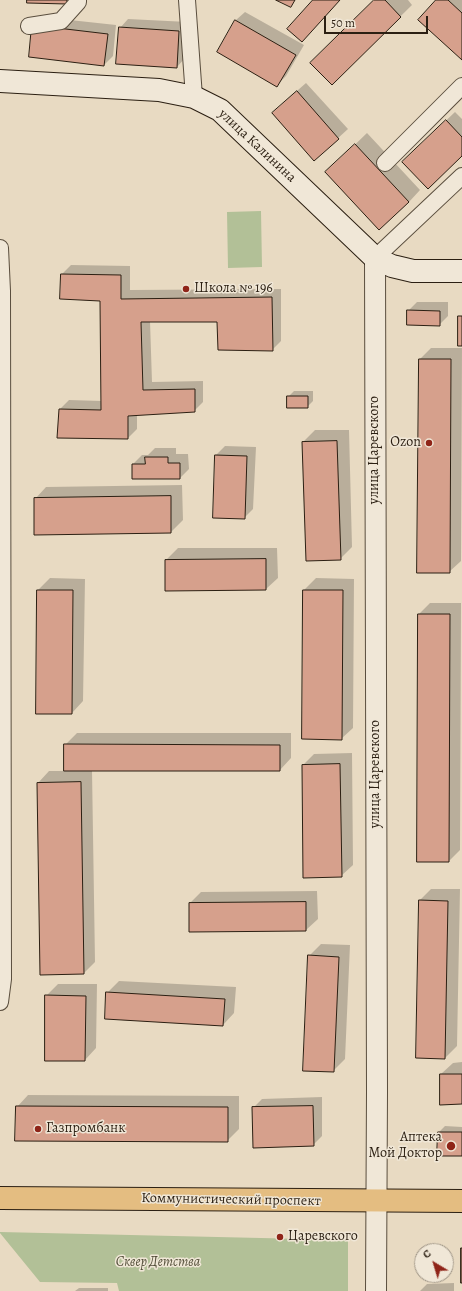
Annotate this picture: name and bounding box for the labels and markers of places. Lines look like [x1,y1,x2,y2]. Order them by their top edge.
place label: Школа № 196 [194,281,273,297]
marker: Школа № 196 [181,284,191,294]
place label: Ozon [390,435,421,451]
marker: Ozon [424,438,434,448]
place label: Газпромбанк [46,1121,126,1137]
marker: Газпромбанк [33,1124,43,1134]
place label: Аптека Мой Доктор [368,1130,442,1162]
marker: Аптека Мой Доктор [445,1140,457,1152]
place label: Царевского [288,1229,358,1245]
marker: Царевского [275,1232,285,1242]

